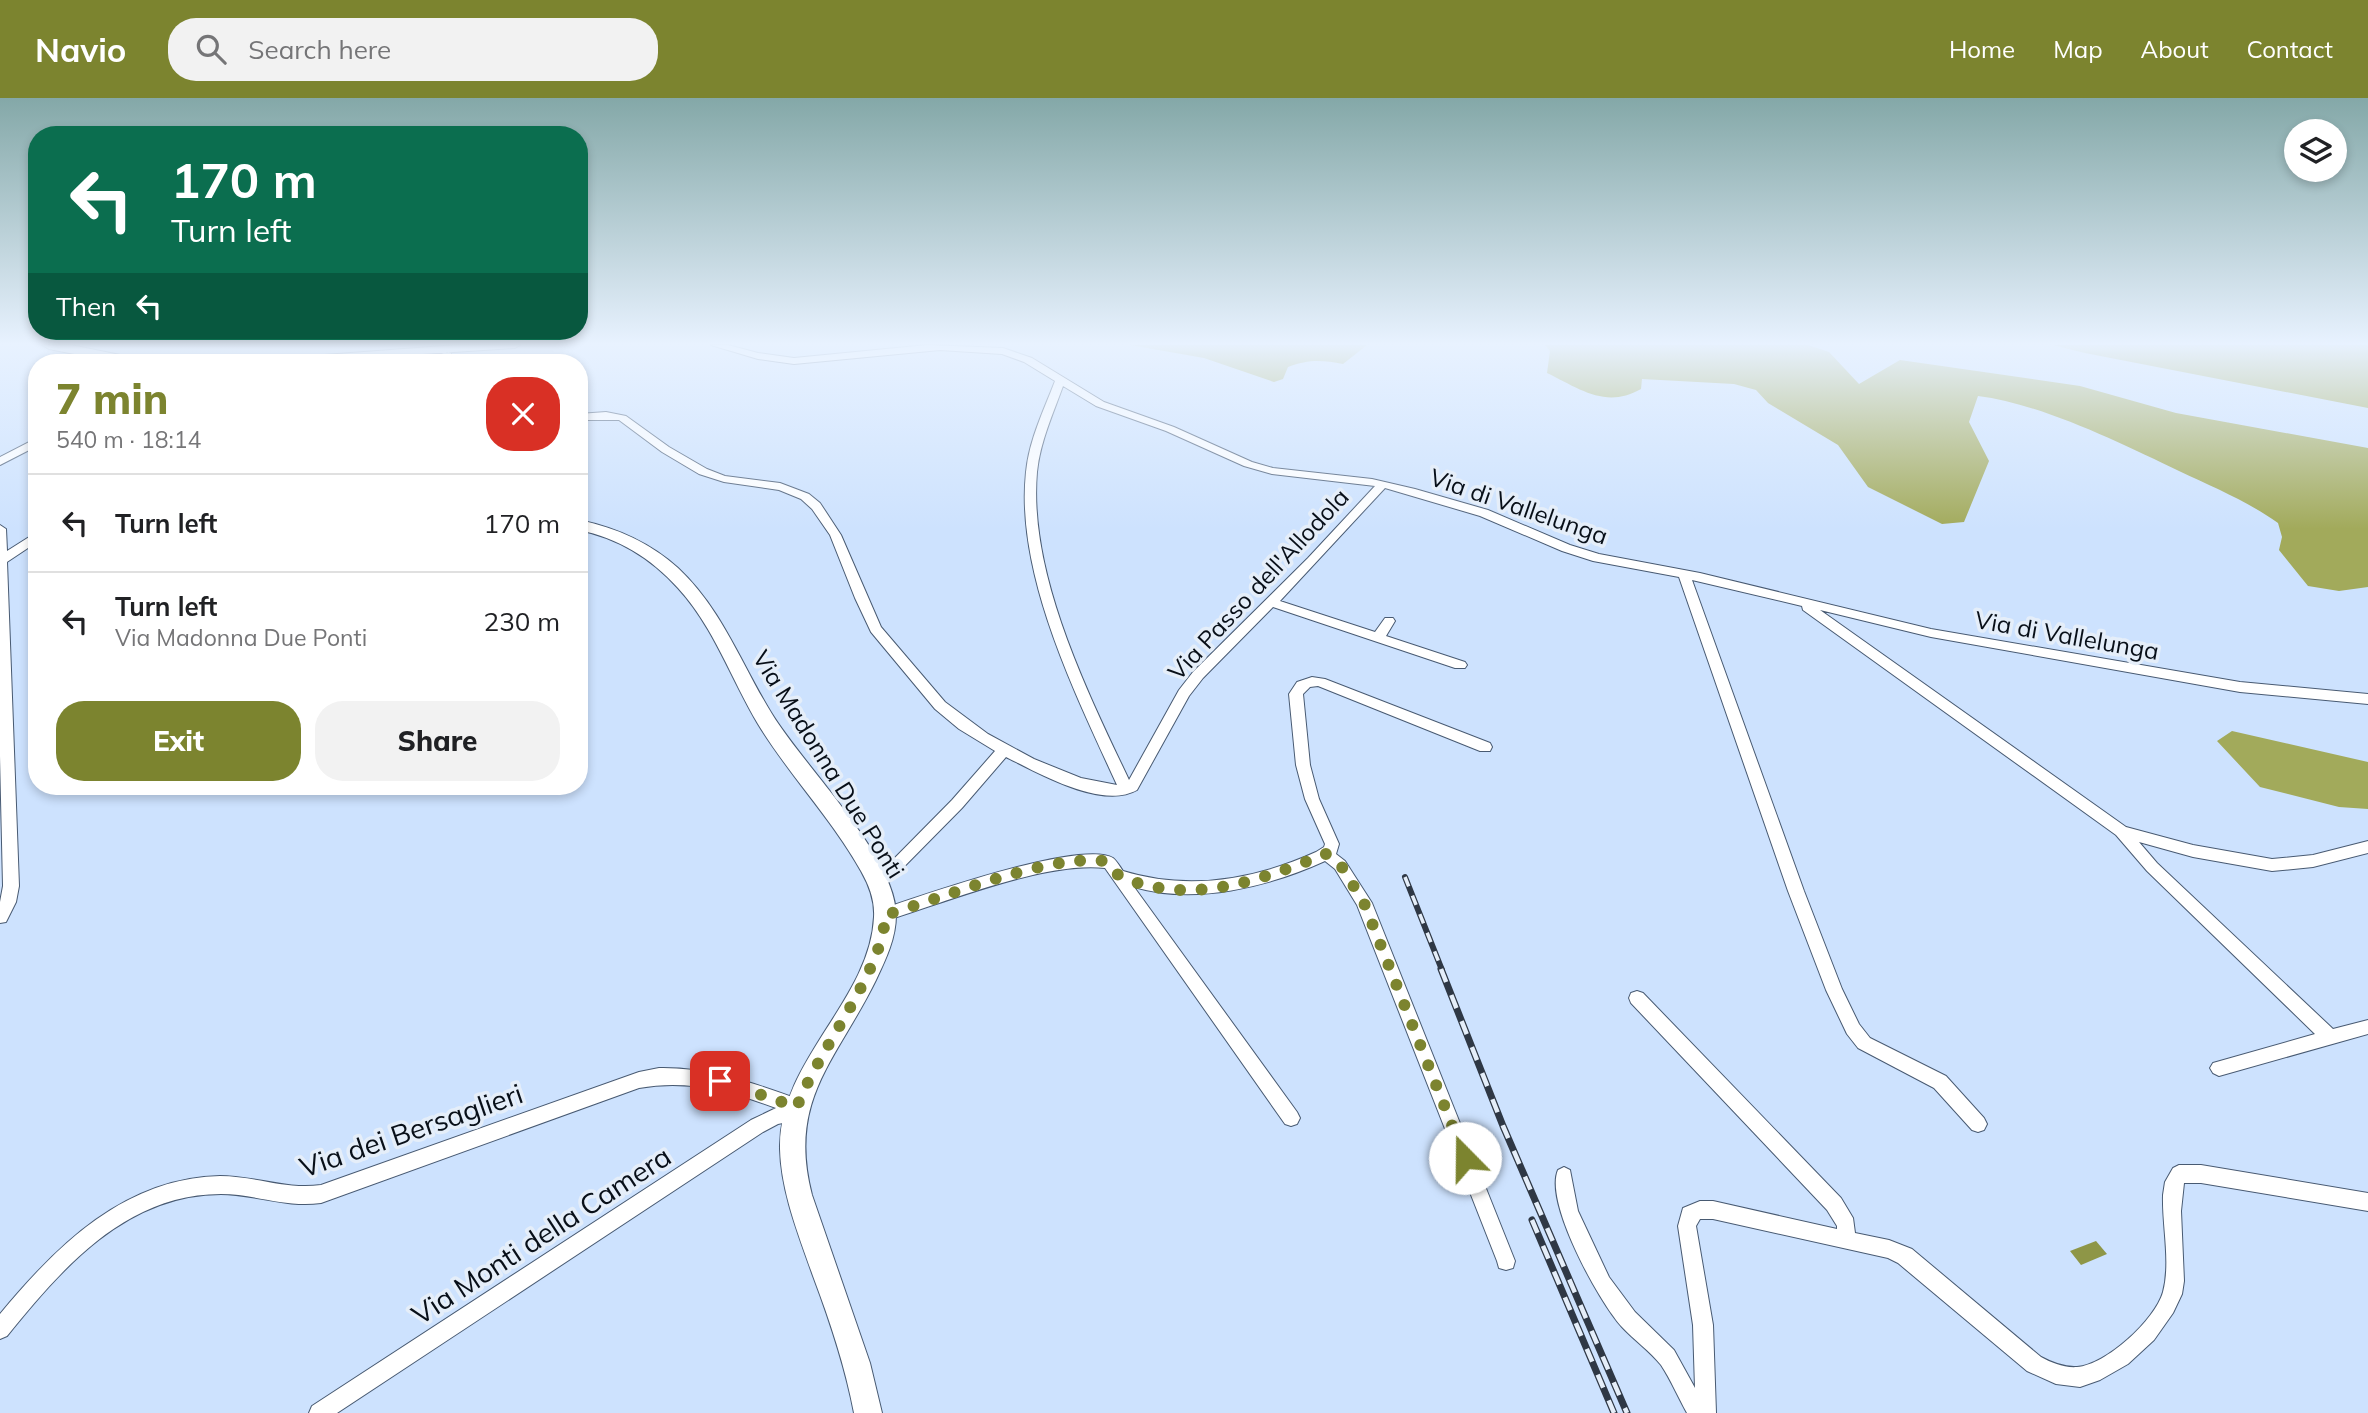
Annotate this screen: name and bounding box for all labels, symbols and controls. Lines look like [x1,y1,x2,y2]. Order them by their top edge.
search box [168,18,658,81]
text: Navio [35,29,126,70]
icon: search [192,30,230,68]
text: Search here [248,33,391,66]
text: Home [1949,34,2015,64]
text: Map [2053,34,2103,64]
text: About [2141,34,2209,64]
text: Contact [2247,34,2333,64]
map controls [2284,119,2347,182]
button: layers [2284,119,2347,182]
text: 170 m [171,149,317,210]
icon: left [56,154,147,245]
text: Turn left [171,210,291,250]
icon: left [130,287,168,325]
text: Then [56,290,116,323]
text: 7 min [56,372,169,425]
button: close [486,377,560,451]
text: 540 m · 18:14 [56,425,201,454]
street label: Via di Vallelunga [1426,461,1612,551]
street label: Via Passo dell'Allodola [1161,482,1355,686]
icon: left [56,504,94,542]
text: Turn left [115,507,217,540]
text: 170 m [484,507,560,540]
text: Turn left [115,590,217,623]
icon: left [56,602,94,640]
street label: Via di Vallelunga [1973,604,2161,666]
text: 230 m [484,605,560,638]
text: Via Madonna Due Ponti [115,623,367,652]
street label: Via Madonna Due Ponti [747,644,911,884]
button: Exit [56,701,301,781]
button: Share [315,701,560,781]
pin [690,1051,750,1111]
icon: arrive [701,1062,739,1100]
street label: Via dei Bersaglieri [295,1075,527,1185]
position arrow [1428,1121,1502,1195]
street label: Via Monti della Camera [405,1138,677,1332]

